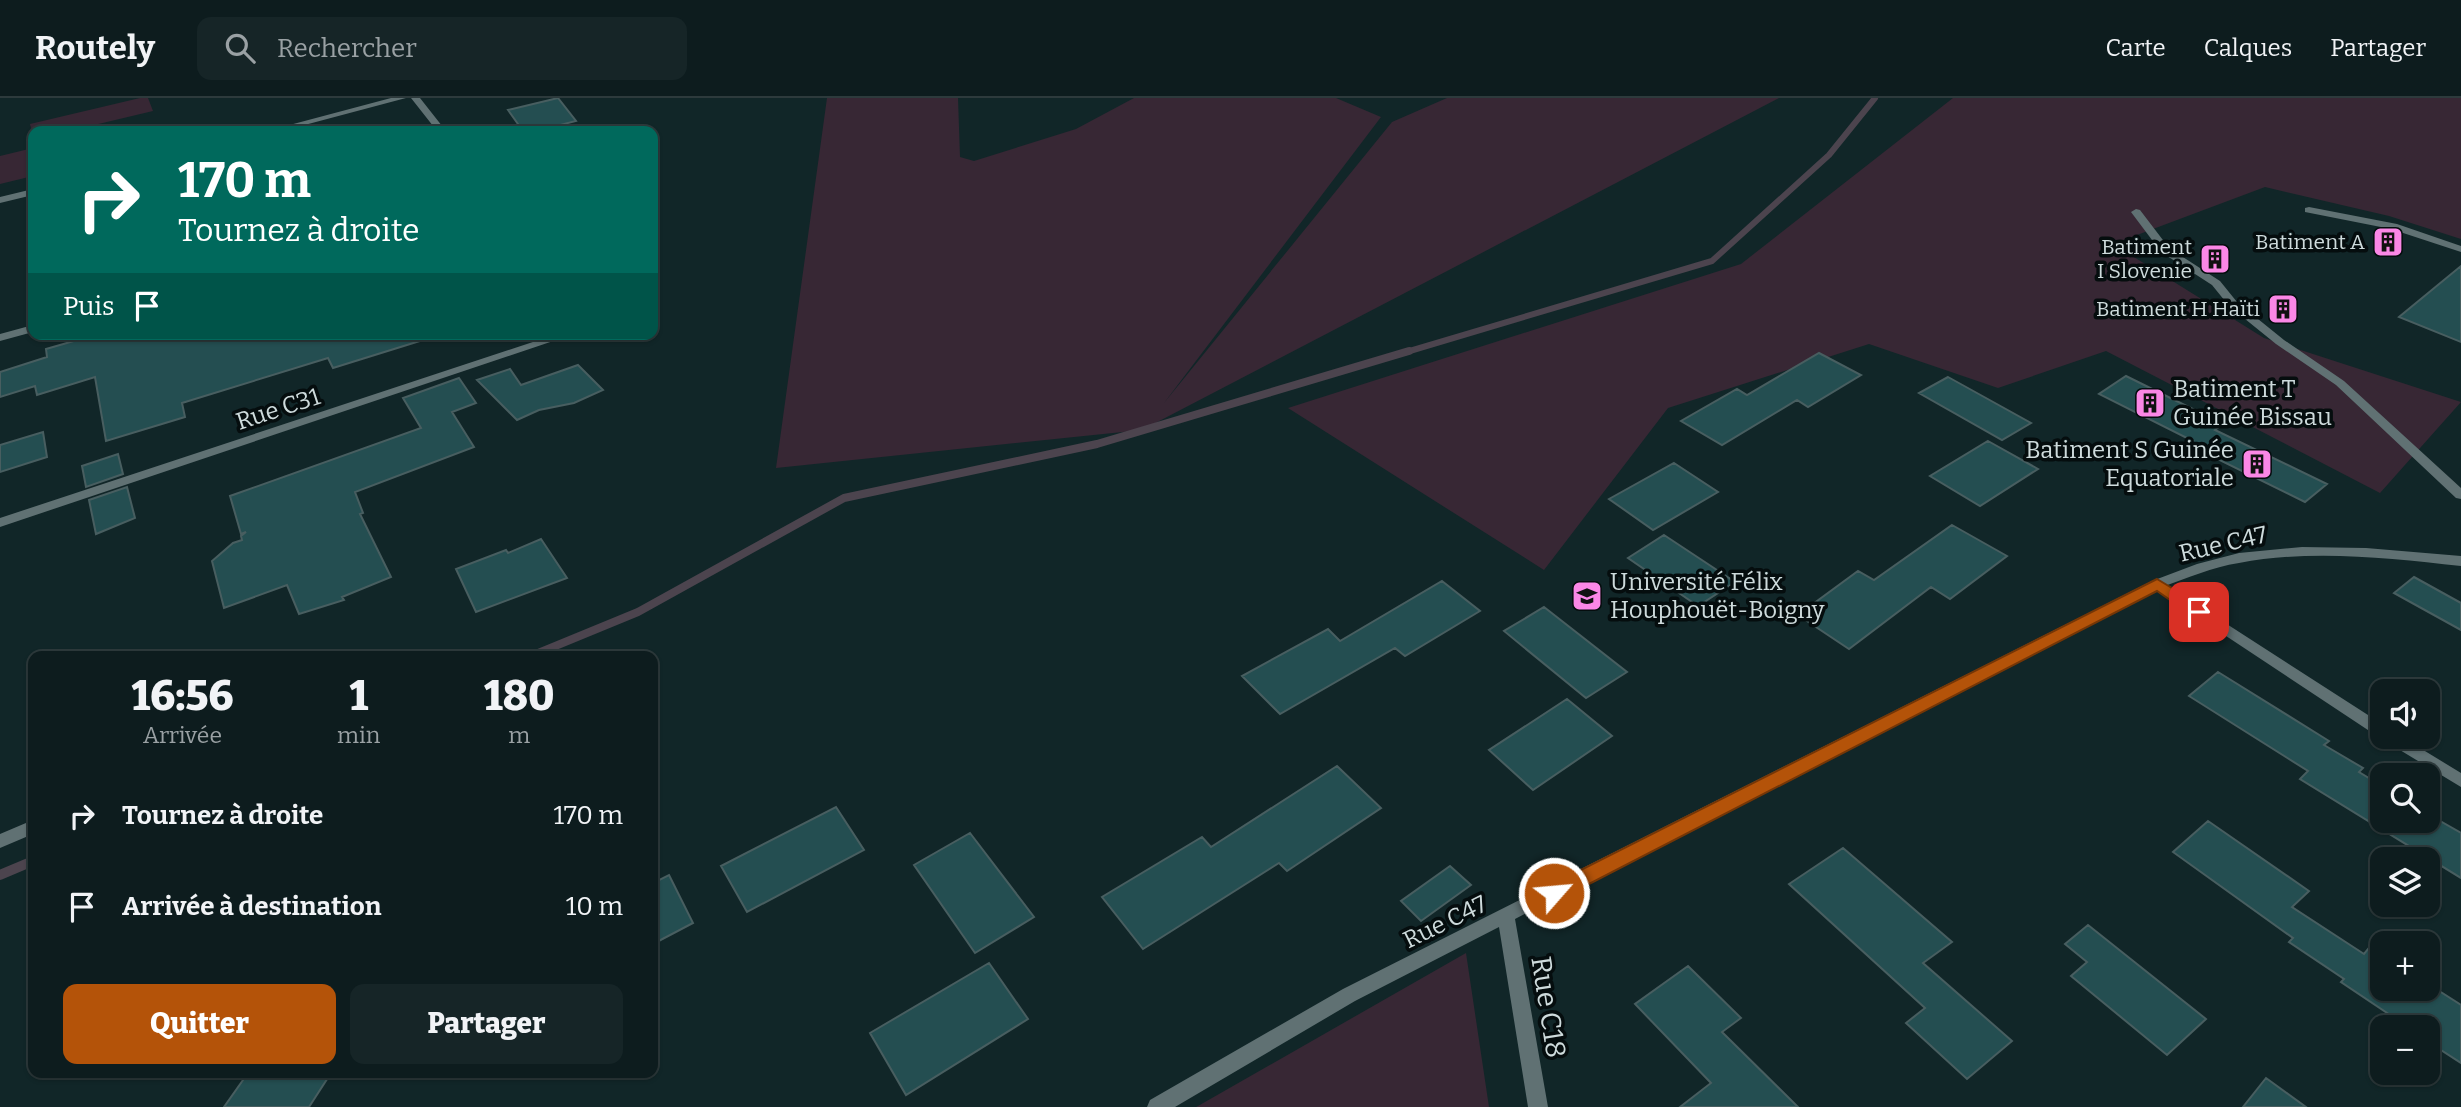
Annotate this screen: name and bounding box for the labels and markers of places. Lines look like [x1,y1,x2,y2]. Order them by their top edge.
building icon: Batiment A [2371,225,2405,259]
place label: Batiment A [2255,229,2365,255]
place label: Batiment I Slovenie [2097,234,2192,284]
building icon: Batiment I Slovenie [2198,242,2232,276]
building icon: Batiment H Haïti [2266,292,2300,326]
place label: Batiment H Haïti [2096,296,2260,322]
place label: Batiment T Guinée Bissau [2173,375,2332,431]
building icon: Batiment T Guinée Bissau [2133,386,2167,420]
place label: Batiment S Guinée Equatoriale [2025,436,2234,492]
building icon: Batiment S Guinée Equatoriale [2240,447,2274,481]
place label: Université Félix Houphouët-Boigny [1610,568,1825,624]
school or university icon: Université Félix Houphouët-Boigny [1570,579,1604,613]
pin [2169,582,2229,642]

